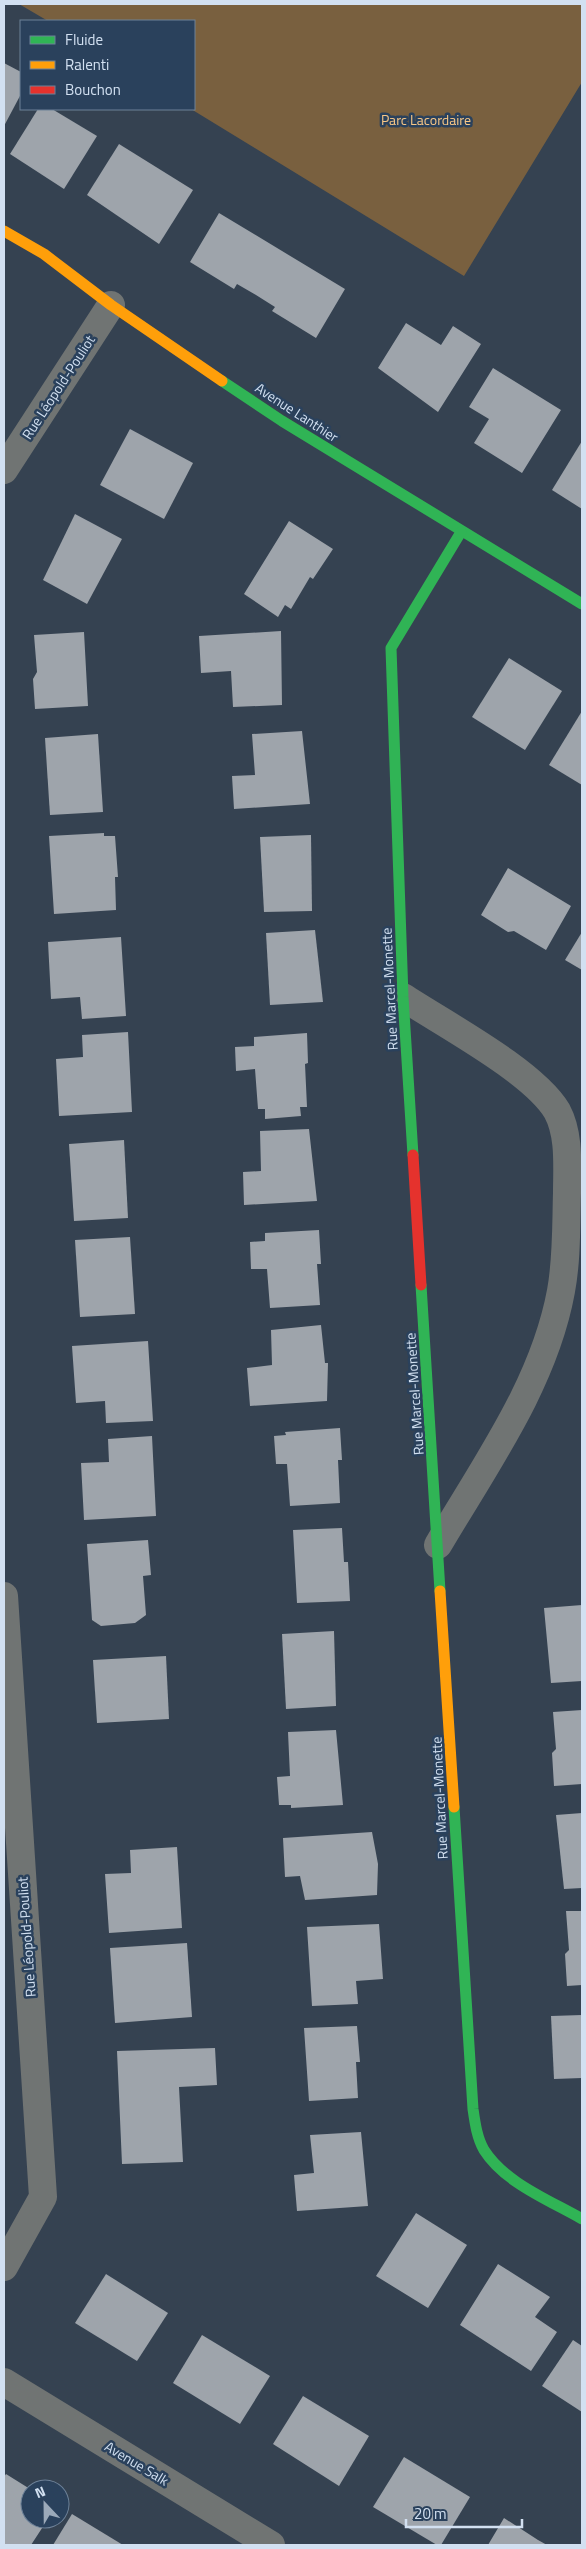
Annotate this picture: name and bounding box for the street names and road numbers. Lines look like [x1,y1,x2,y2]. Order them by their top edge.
street label: Rue Léopold-Pouliot [16,331,100,443]
street label: Avenue Lanthier [251,377,343,447]
street label: Rue Marcel-Monette [375,927,403,1051]
street label: Rue Marcel-Monette [399,1332,429,1456]
street label: Rue Marcel-Monette [425,1736,453,1860]
street label: Rue Léopold-Pouliot [11,1876,41,1998]
street label: Avenue Salk [101,2436,173,2491]

